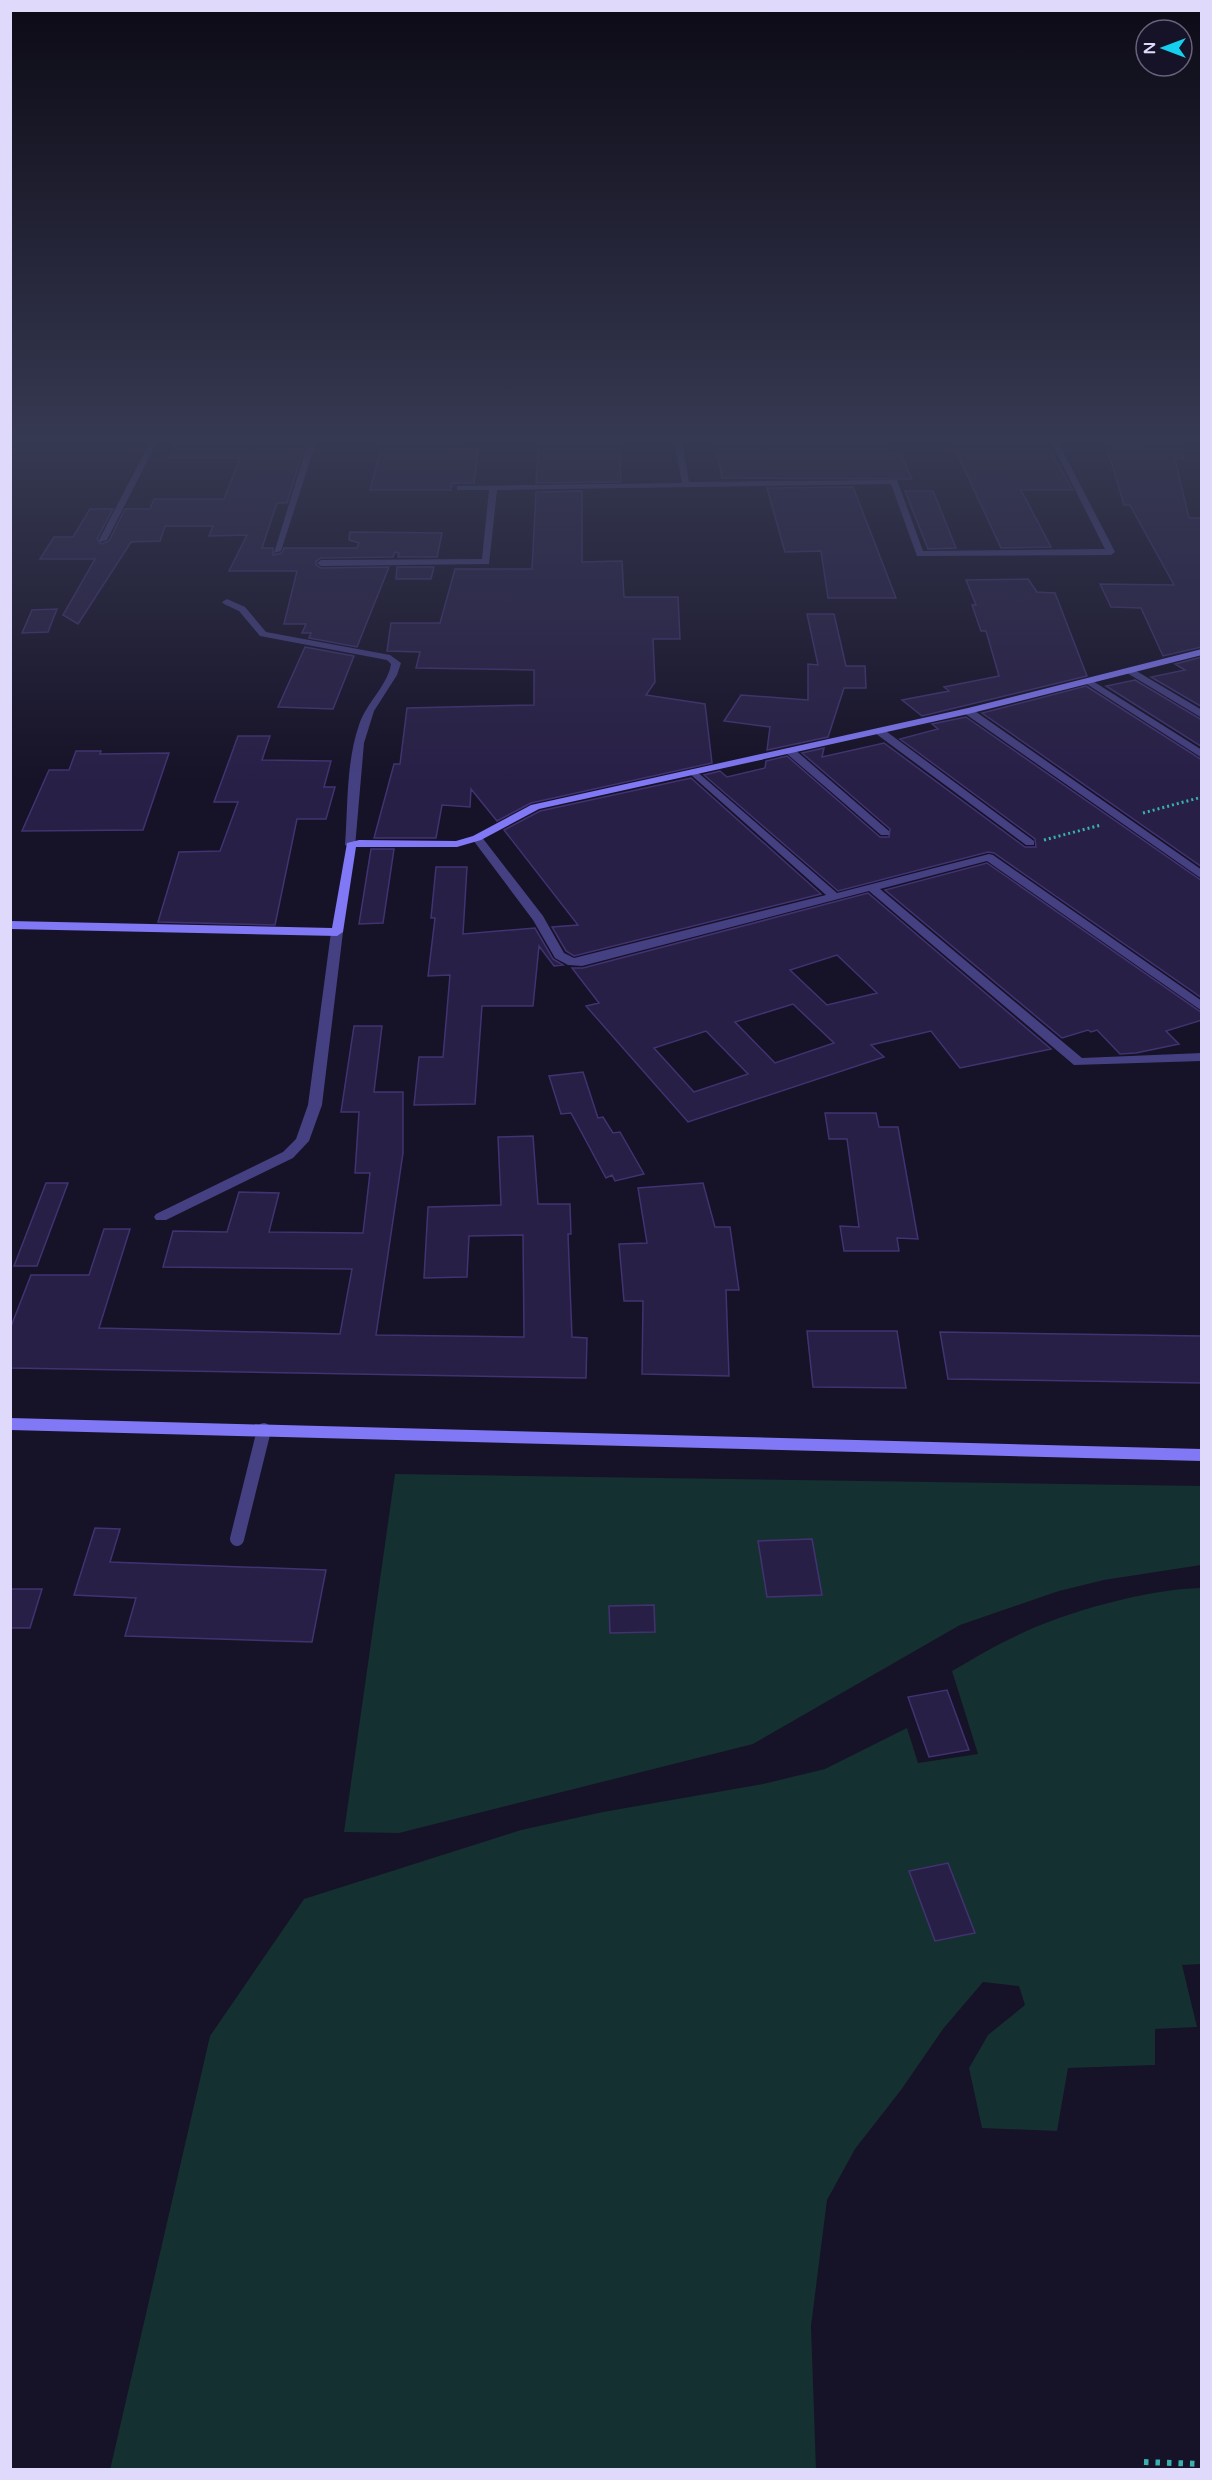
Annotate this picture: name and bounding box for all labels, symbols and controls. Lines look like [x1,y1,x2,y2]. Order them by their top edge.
north arrow [1134,18,1194,78]
text: N [1140,42,1160,54]

